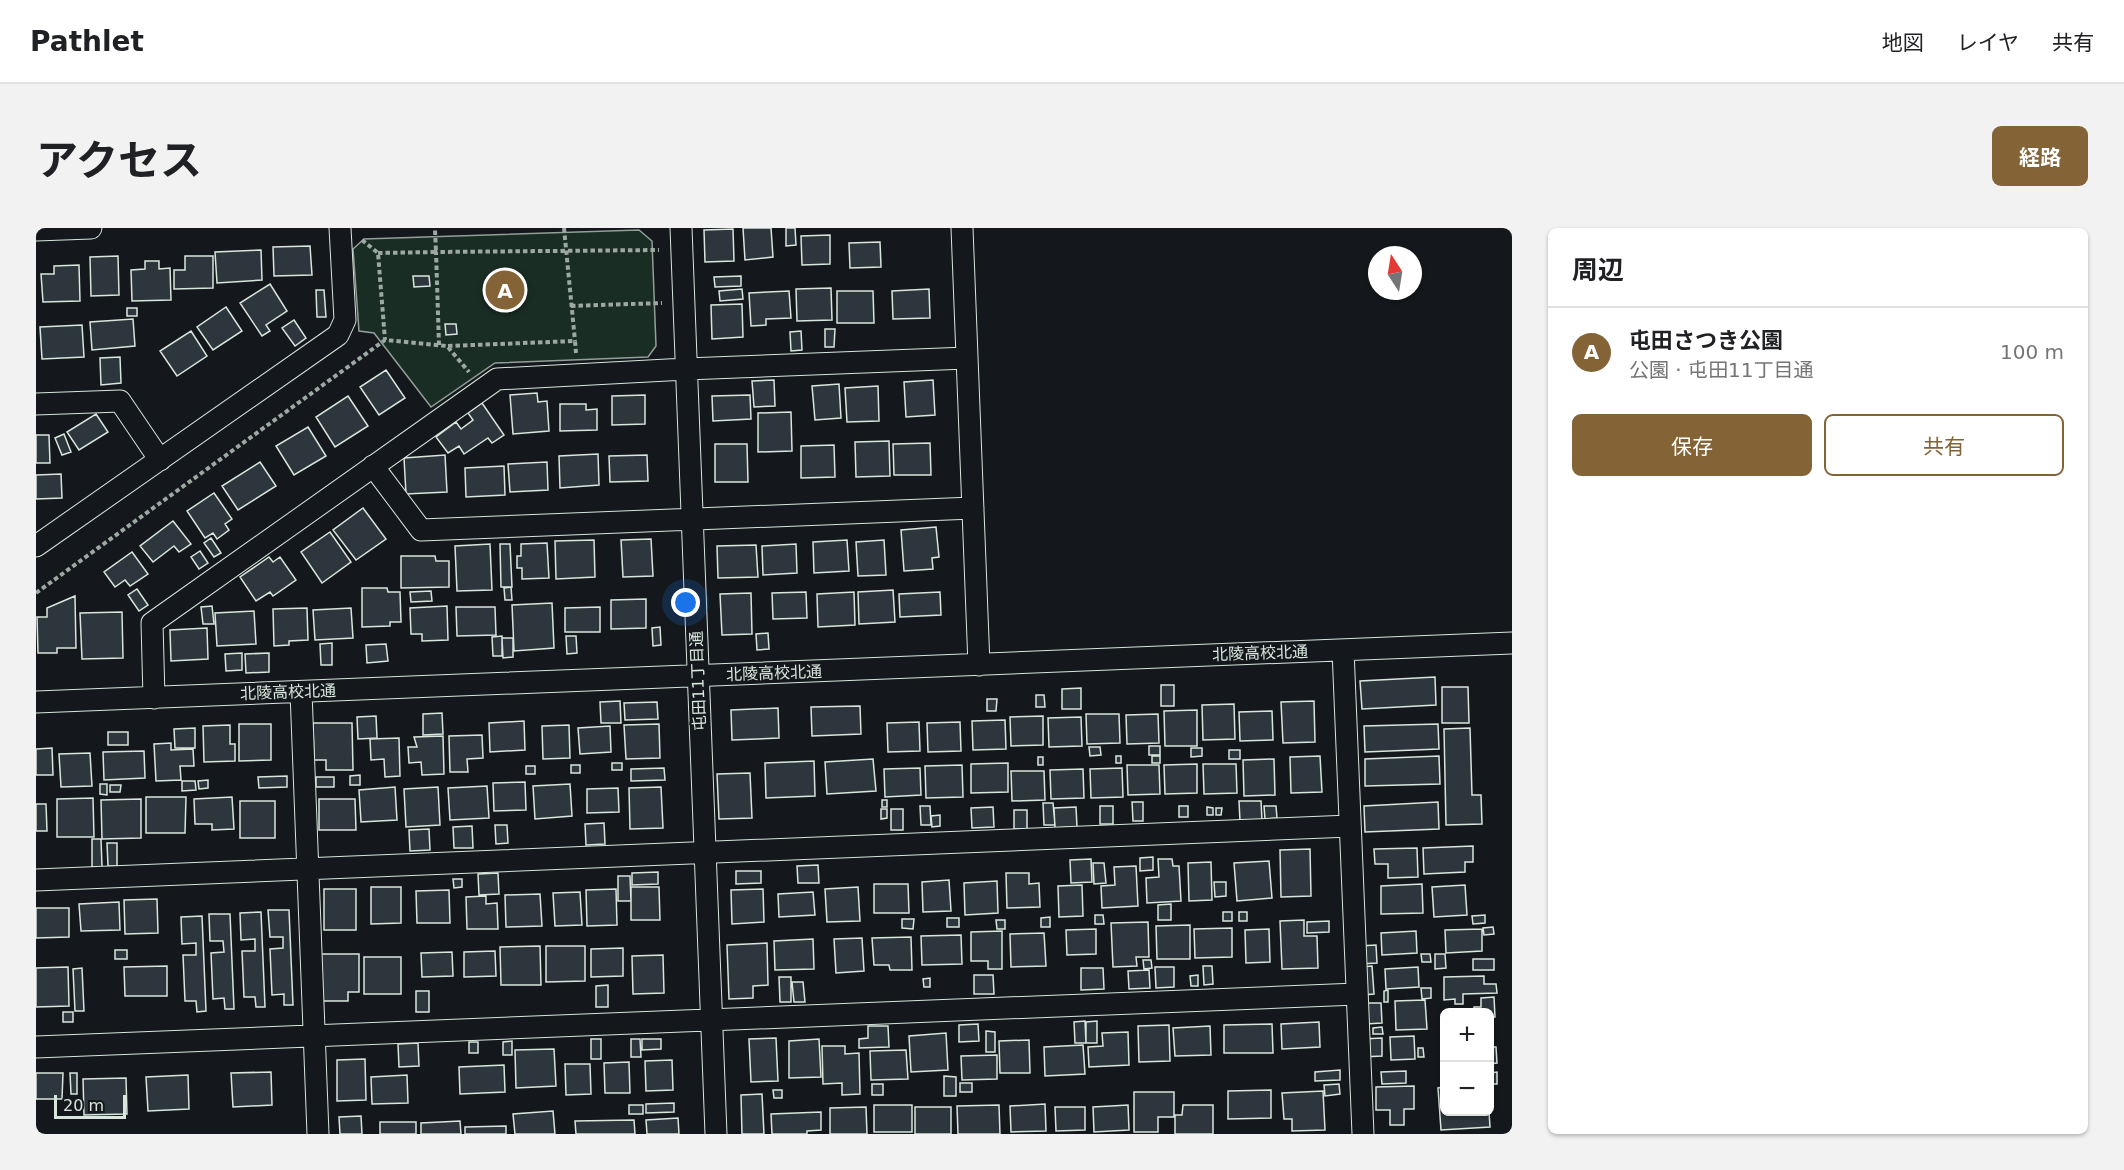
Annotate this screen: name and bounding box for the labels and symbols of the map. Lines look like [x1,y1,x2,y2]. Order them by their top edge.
north arrow [1368,246,1422,300]
pin: A [486,268,524,312]
your location [671,588,700,617]
street label: 屯田11丁目通 [687,631,709,731]
street label: 北陵高校北通 [1212,642,1308,664]
street label: 北陵高校北通 [726,662,822,684]
street label: 北陵高校北通 [240,681,336,703]
scale bar [54,1092,126,1120]

